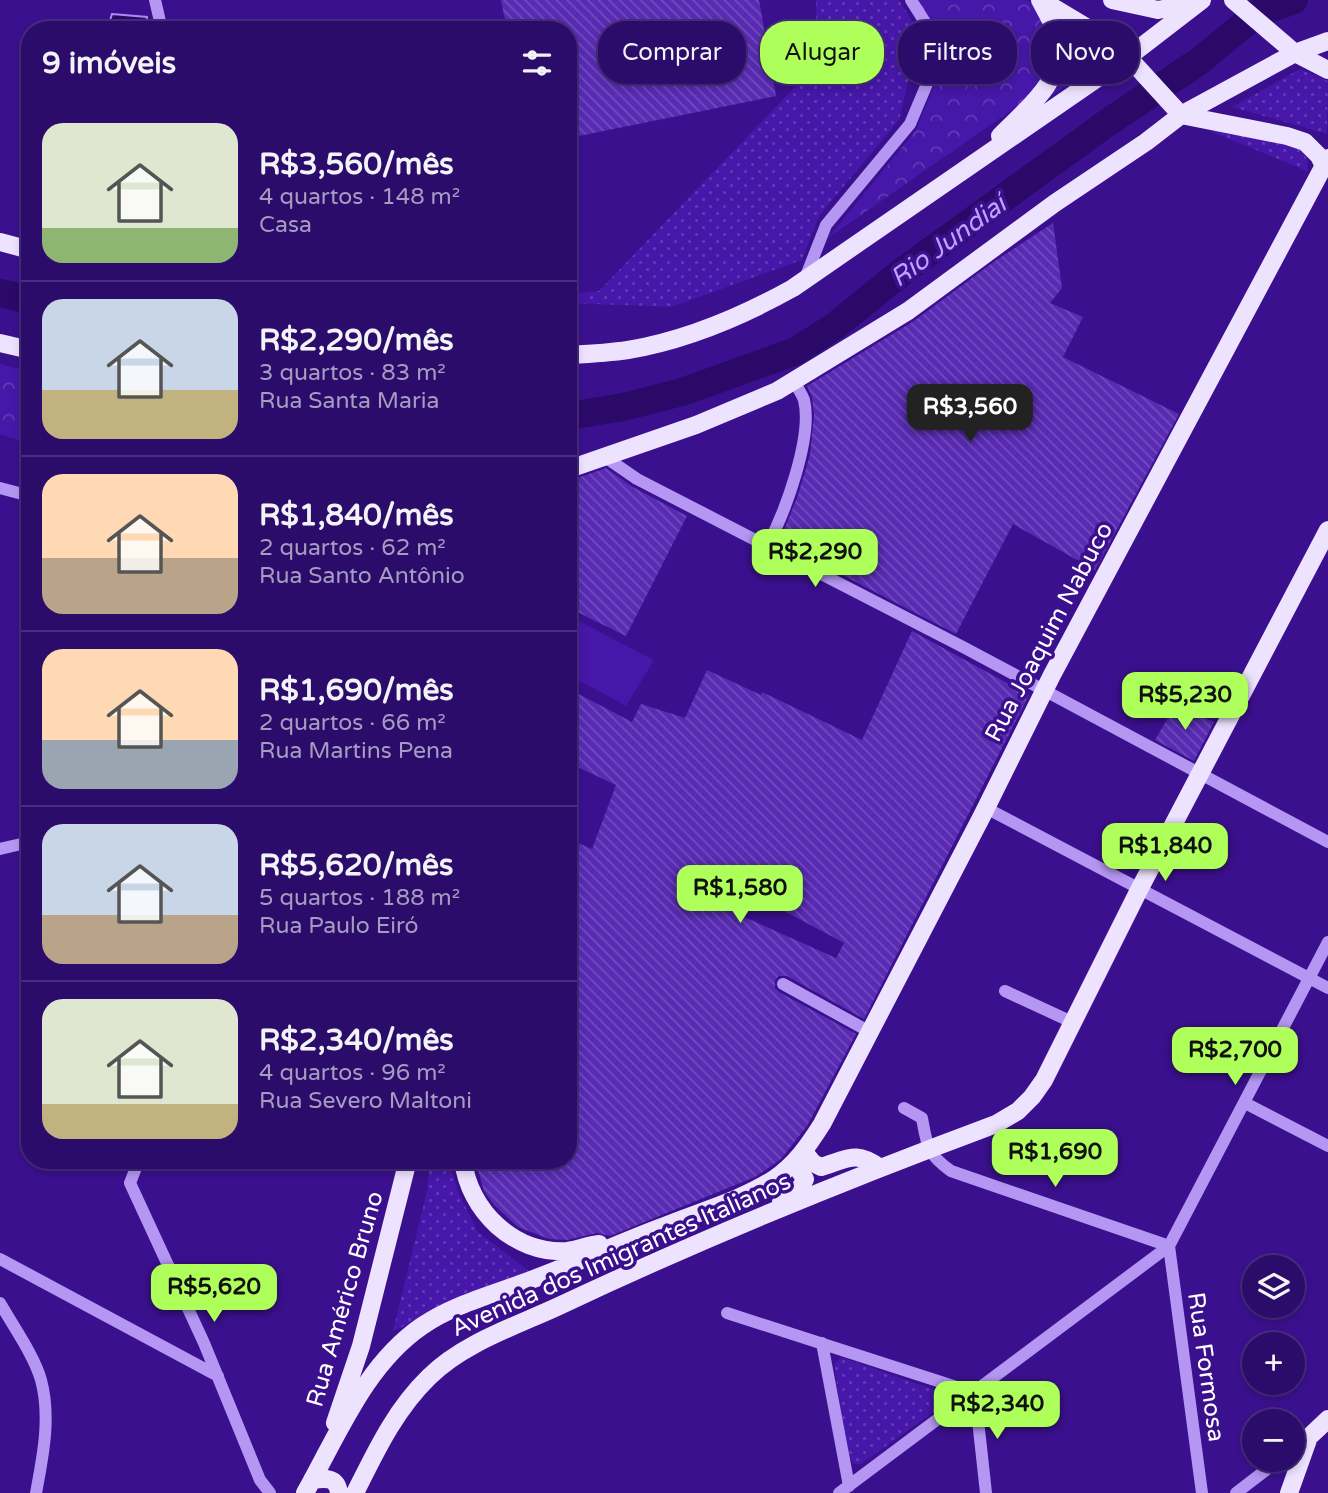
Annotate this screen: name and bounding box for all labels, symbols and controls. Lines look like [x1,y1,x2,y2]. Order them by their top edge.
chip: Comprar [598,21,746,84]
chip: Alugar [760,21,884,84]
chip: Filtros [898,21,1017,84]
chip: Novo [1031,21,1139,84]
icon: filters [518,44,556,82]
text: 9 imóveis [42,45,176,82]
text: R$3,560/mês [259,146,454,183]
icon: home [98,151,182,235]
text: 4 quartos · 148 m² [259,183,460,211]
water label: Rio Jundiaí [884,186,1016,293]
text: Casa [259,211,312,239]
text: R$2,290/mês [259,322,454,359]
icon: home [98,327,182,411]
text: 3 quartos · 83 m² [259,359,446,387]
pin: R$3,560 [905,384,1035,444]
text: Rua Santa Maria [259,387,439,415]
text: R$3,560 [923,393,1017,421]
text: R$1,840/mês [259,497,454,534]
icon: home [98,502,182,586]
street label: Rua Joaquim Nabuco [979,517,1119,747]
pin: R$2,290 [750,530,880,589]
text: 2 quartos · 62 m² [259,534,446,562]
text: R$2,290 [768,538,862,566]
text: Rua Santo Antônio [259,562,465,590]
text: R$1,690/mês [259,672,454,709]
pin: R$5,230 [1120,672,1250,732]
icon: home [98,677,182,761]
text: R$5,230 [1138,681,1232,709]
text: 2 quartos · 66 m² [259,709,446,737]
text: Rua Martins Pena [259,737,453,765]
pin: R$1,840 [1100,824,1230,883]
text: R$1,840 [1118,832,1212,860]
text: R$5,620/mês [259,847,453,884]
icon: home [98,852,182,936]
pin: R$1,580 [675,866,805,925]
text: R$1,580 [693,874,787,902]
text: 5 quartos · 188 m² [259,884,460,912]
text: Rua Paulo Eiró [259,912,419,940]
text: R$2,340/mês [259,1022,454,1059]
icon: home [98,1027,182,1111]
pin: R$2,700 [1170,1028,1300,1087]
text: R$2,700 [1188,1036,1282,1064]
text: 4 quartos · 96 m² [259,1059,446,1087]
text: Rua Severo Maltoni [259,1087,472,1115]
pin: R$1,690 [990,1130,1120,1189]
text: R$1,690 [1008,1138,1102,1166]
street label: Avenida dos Imigrantes Italianos [447,1167,795,1343]
street label: Rua Américo Bruno [300,1188,390,1410]
map controls [1242,1255,1305,1472]
button: layers [1242,1255,1305,1318]
pin: R$5,620 [149,1264,279,1324]
text: R$5,620 [167,1273,261,1301]
street label: Rua Formosa [1181,1290,1231,1444]
button: + [1242,1332,1305,1395]
pin: R$2,340 [932,1382,1062,1441]
text: R$2,340 [950,1390,1044,1418]
button: − [1242,1409,1305,1472]

